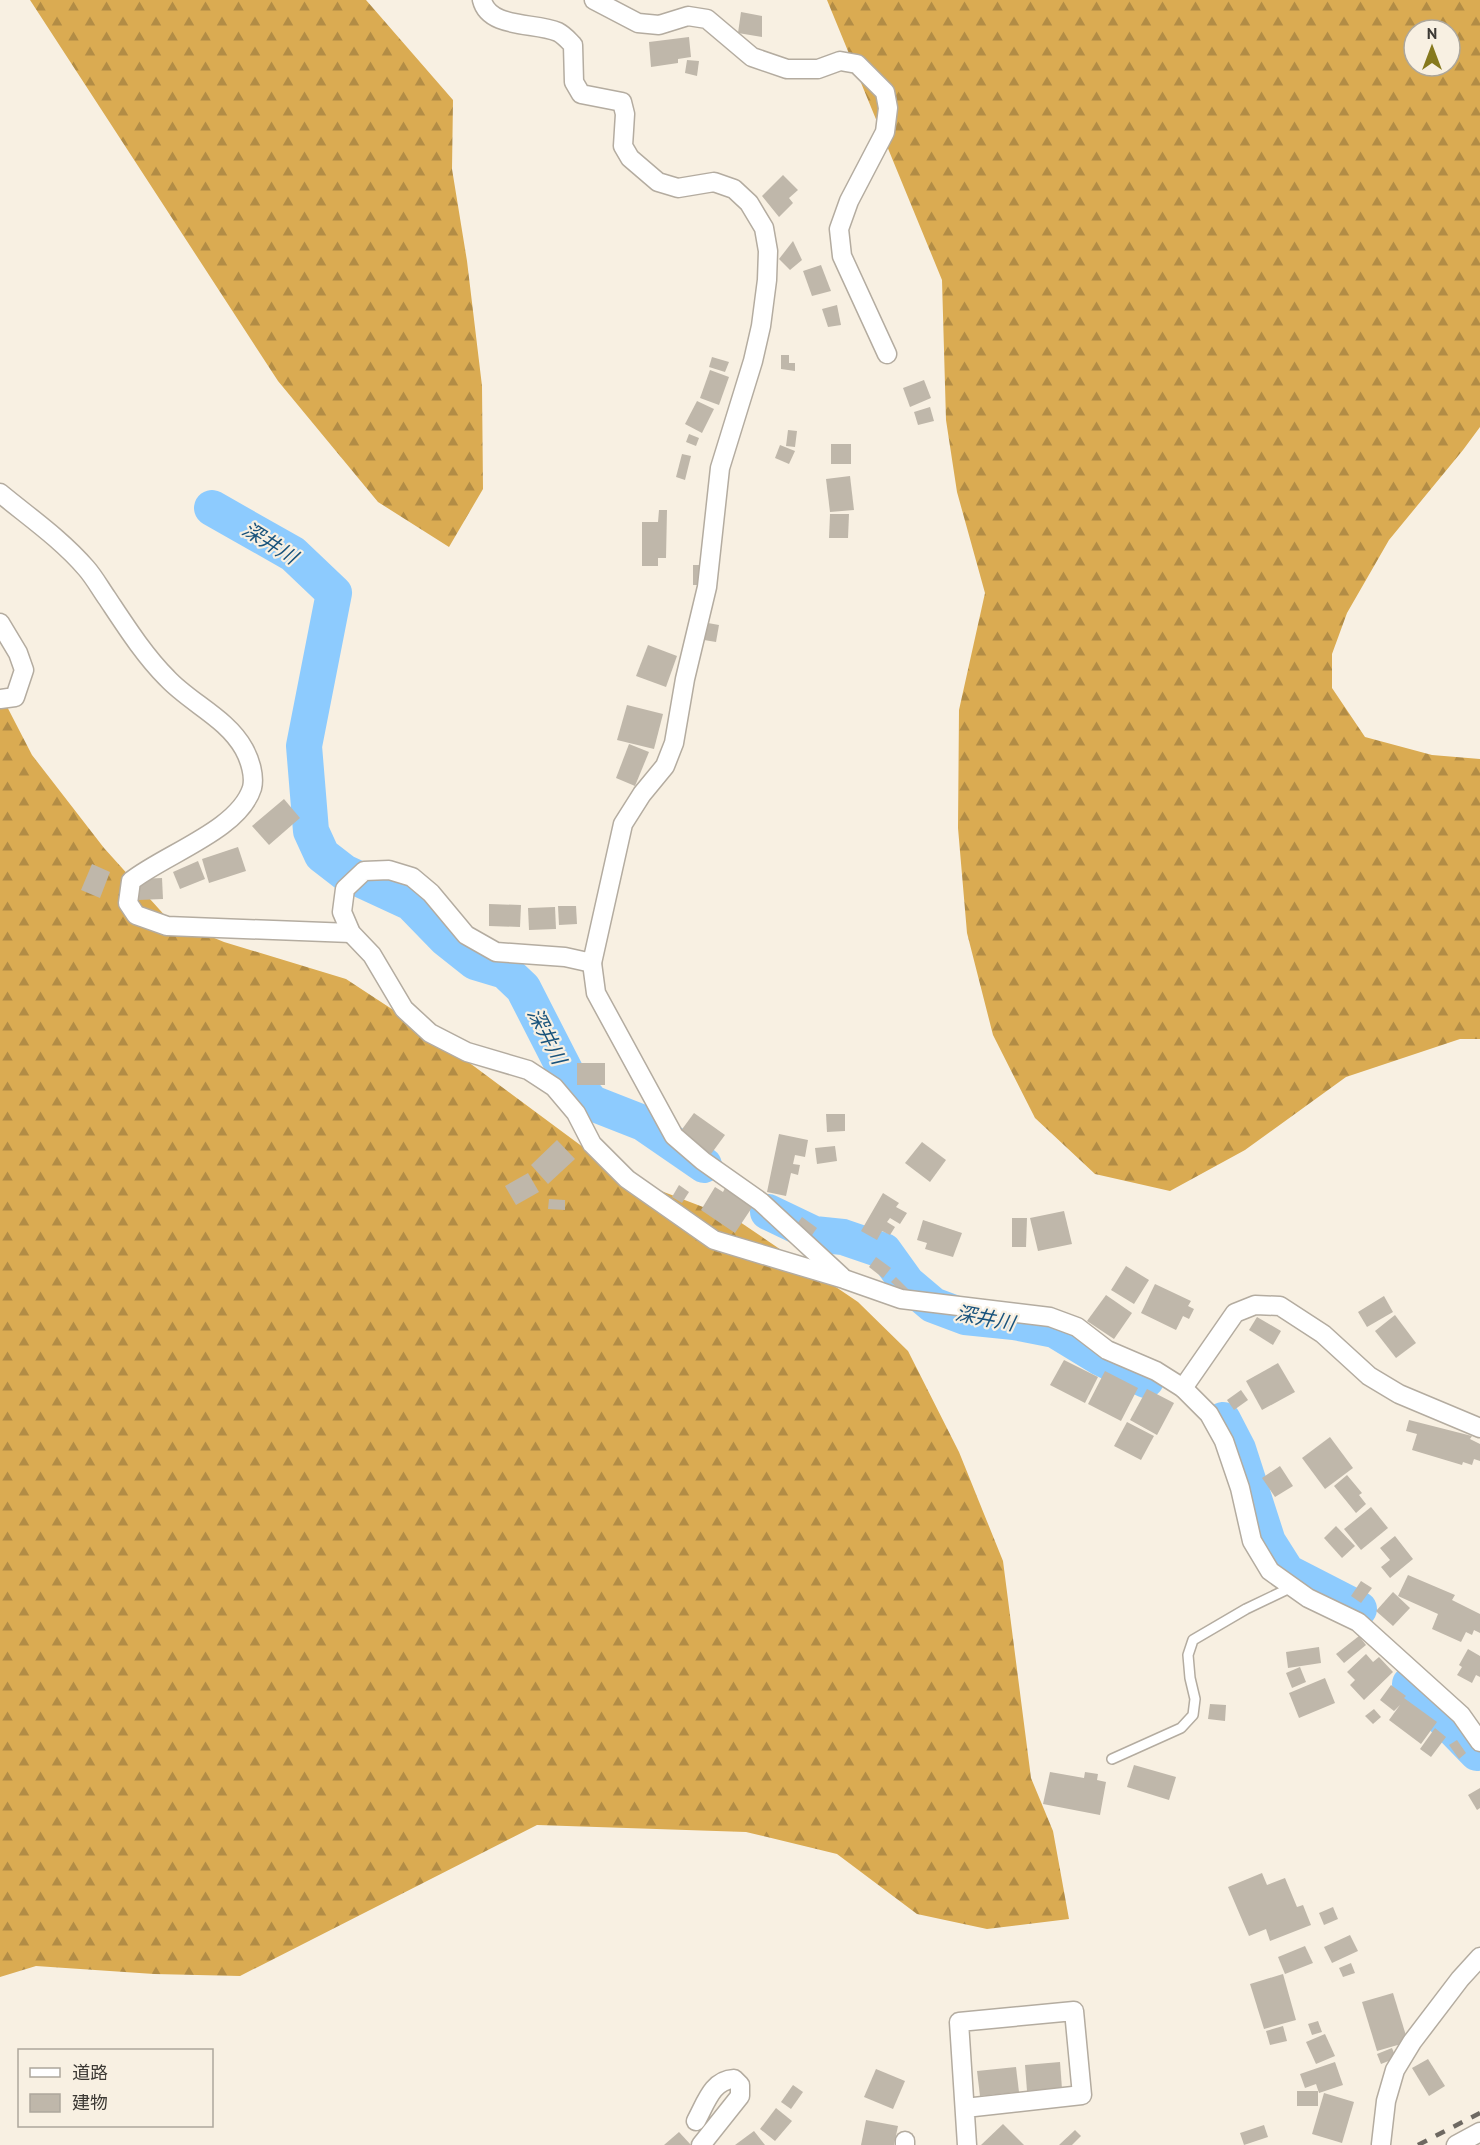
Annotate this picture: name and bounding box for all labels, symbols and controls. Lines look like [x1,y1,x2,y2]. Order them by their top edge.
north arrow [1402,18,1462,78]
text: N [1427,23,1437,43]
water label: 深井川 [238,516,304,571]
water label: 深井川 [522,1003,573,1070]
water label: 深井川 [953,1300,1019,1337]
legend [18,2049,213,2127]
text: 道路 [72,2061,108,2084]
text: 建物 [72,2091,108,2114]

